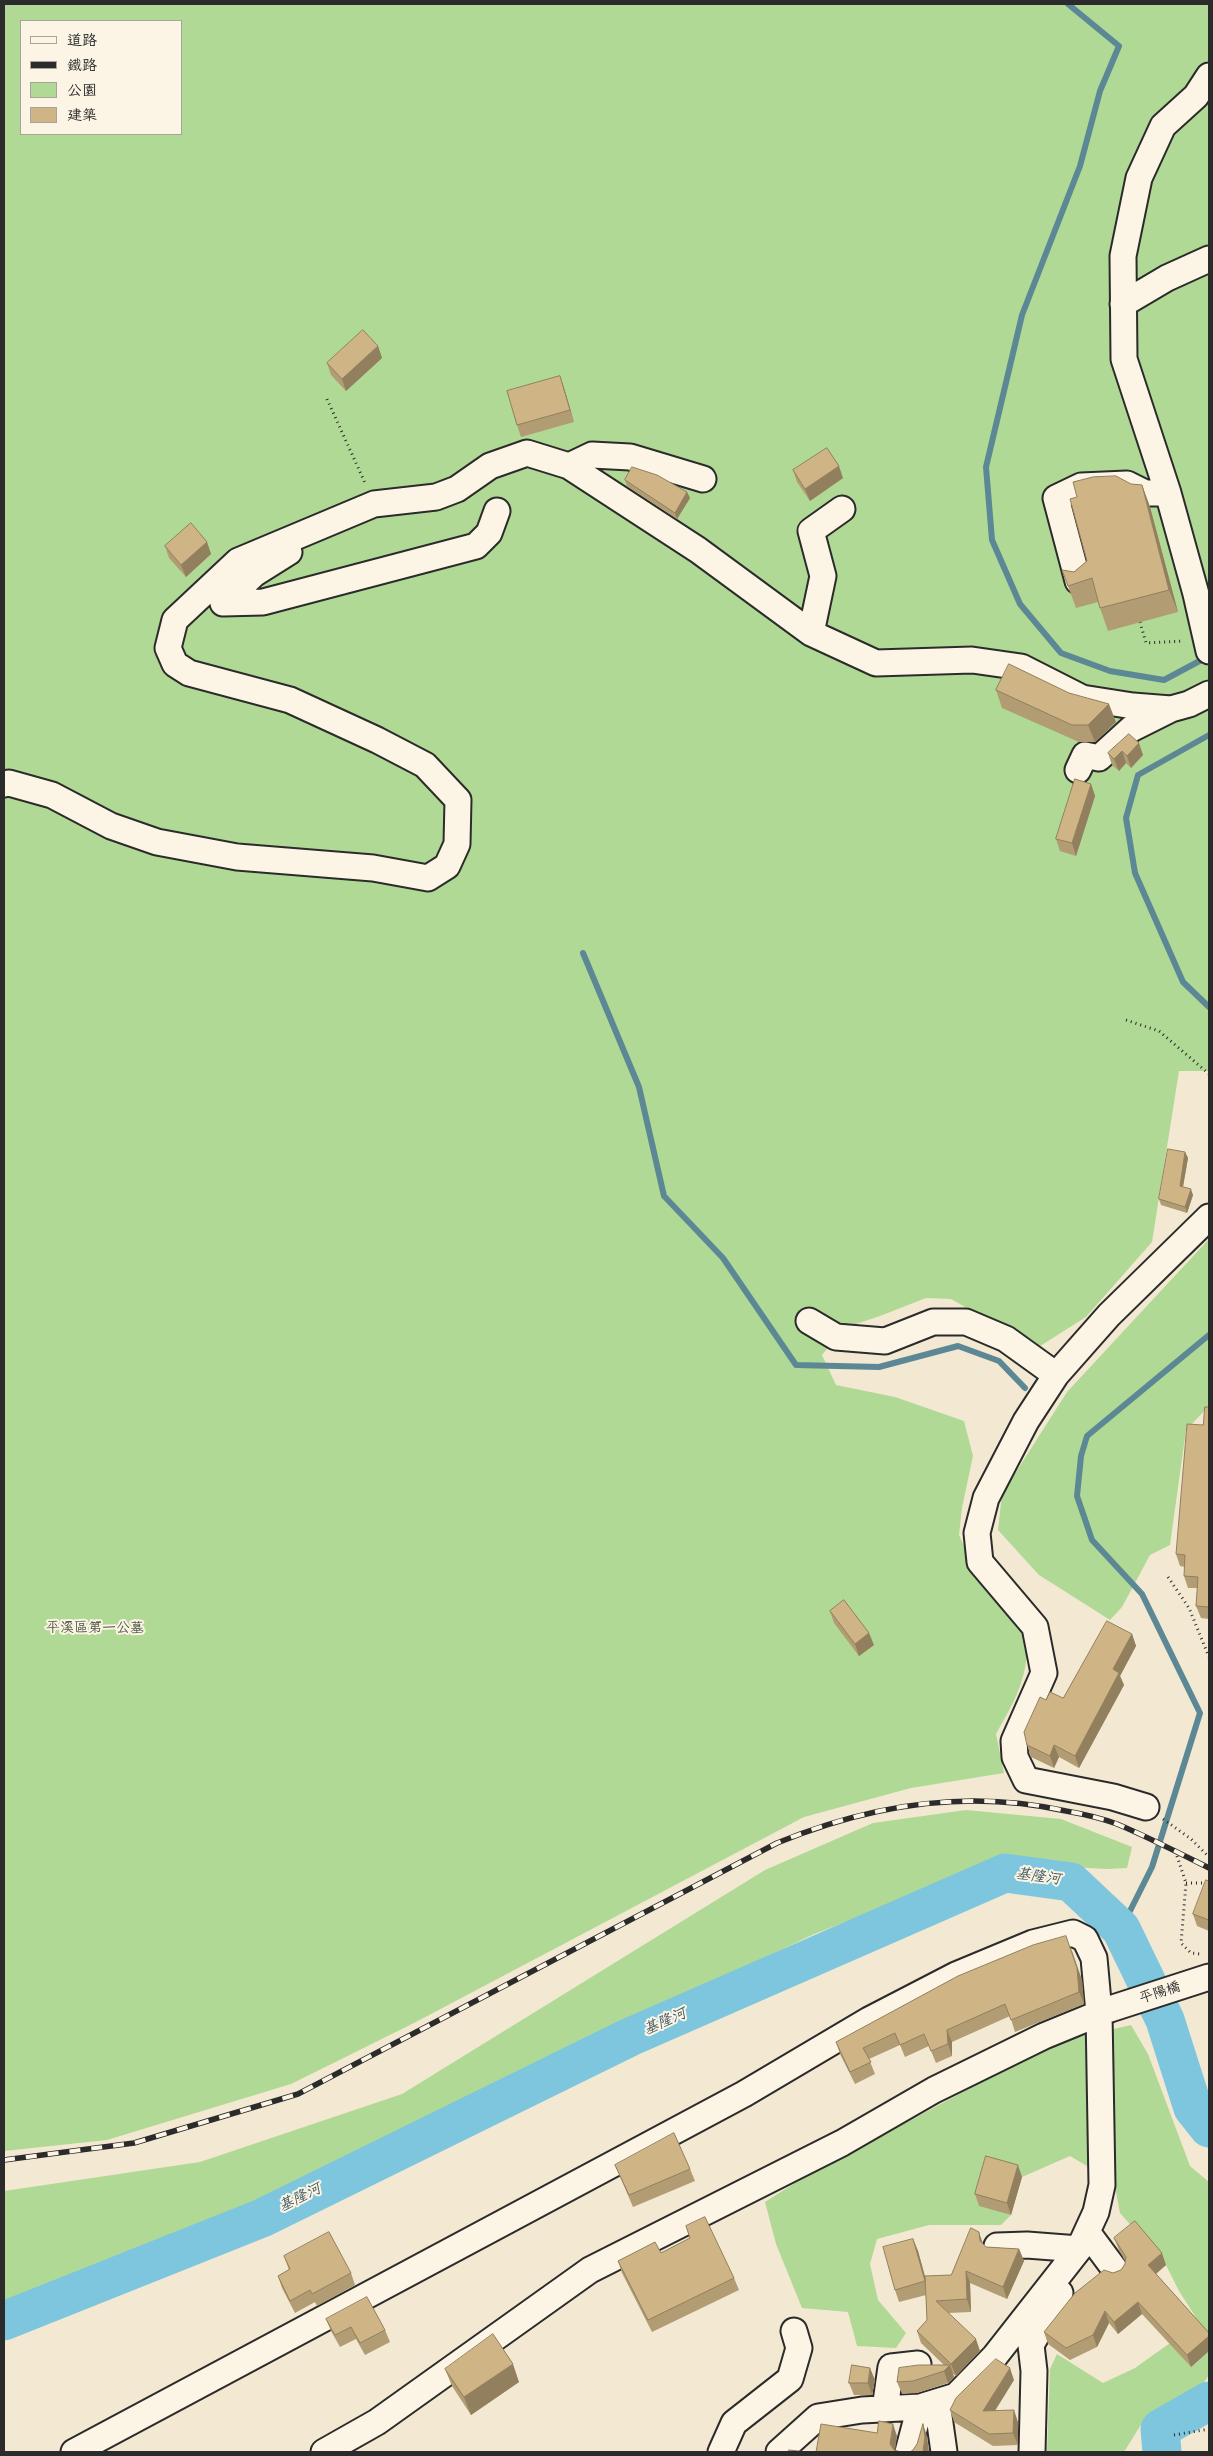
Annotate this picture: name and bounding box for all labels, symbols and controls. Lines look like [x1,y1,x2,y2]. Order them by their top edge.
legend [20,20,182,135]
text: 道路 [67,31,97,50]
text: 鐵路 [67,56,97,75]
text: 公園 [67,81,97,100]
text: 建築 [67,106,97,125]
park label: 平溪區第一公墓 [46,1620,144,1636]
water label: 基隆河 [1014,1865,1062,1889]
street label: 平陽橋 [1137,1979,1183,2007]
water label: 基隆河 [641,2005,689,2039]
water label: 基隆河 [276,2180,324,2216]

